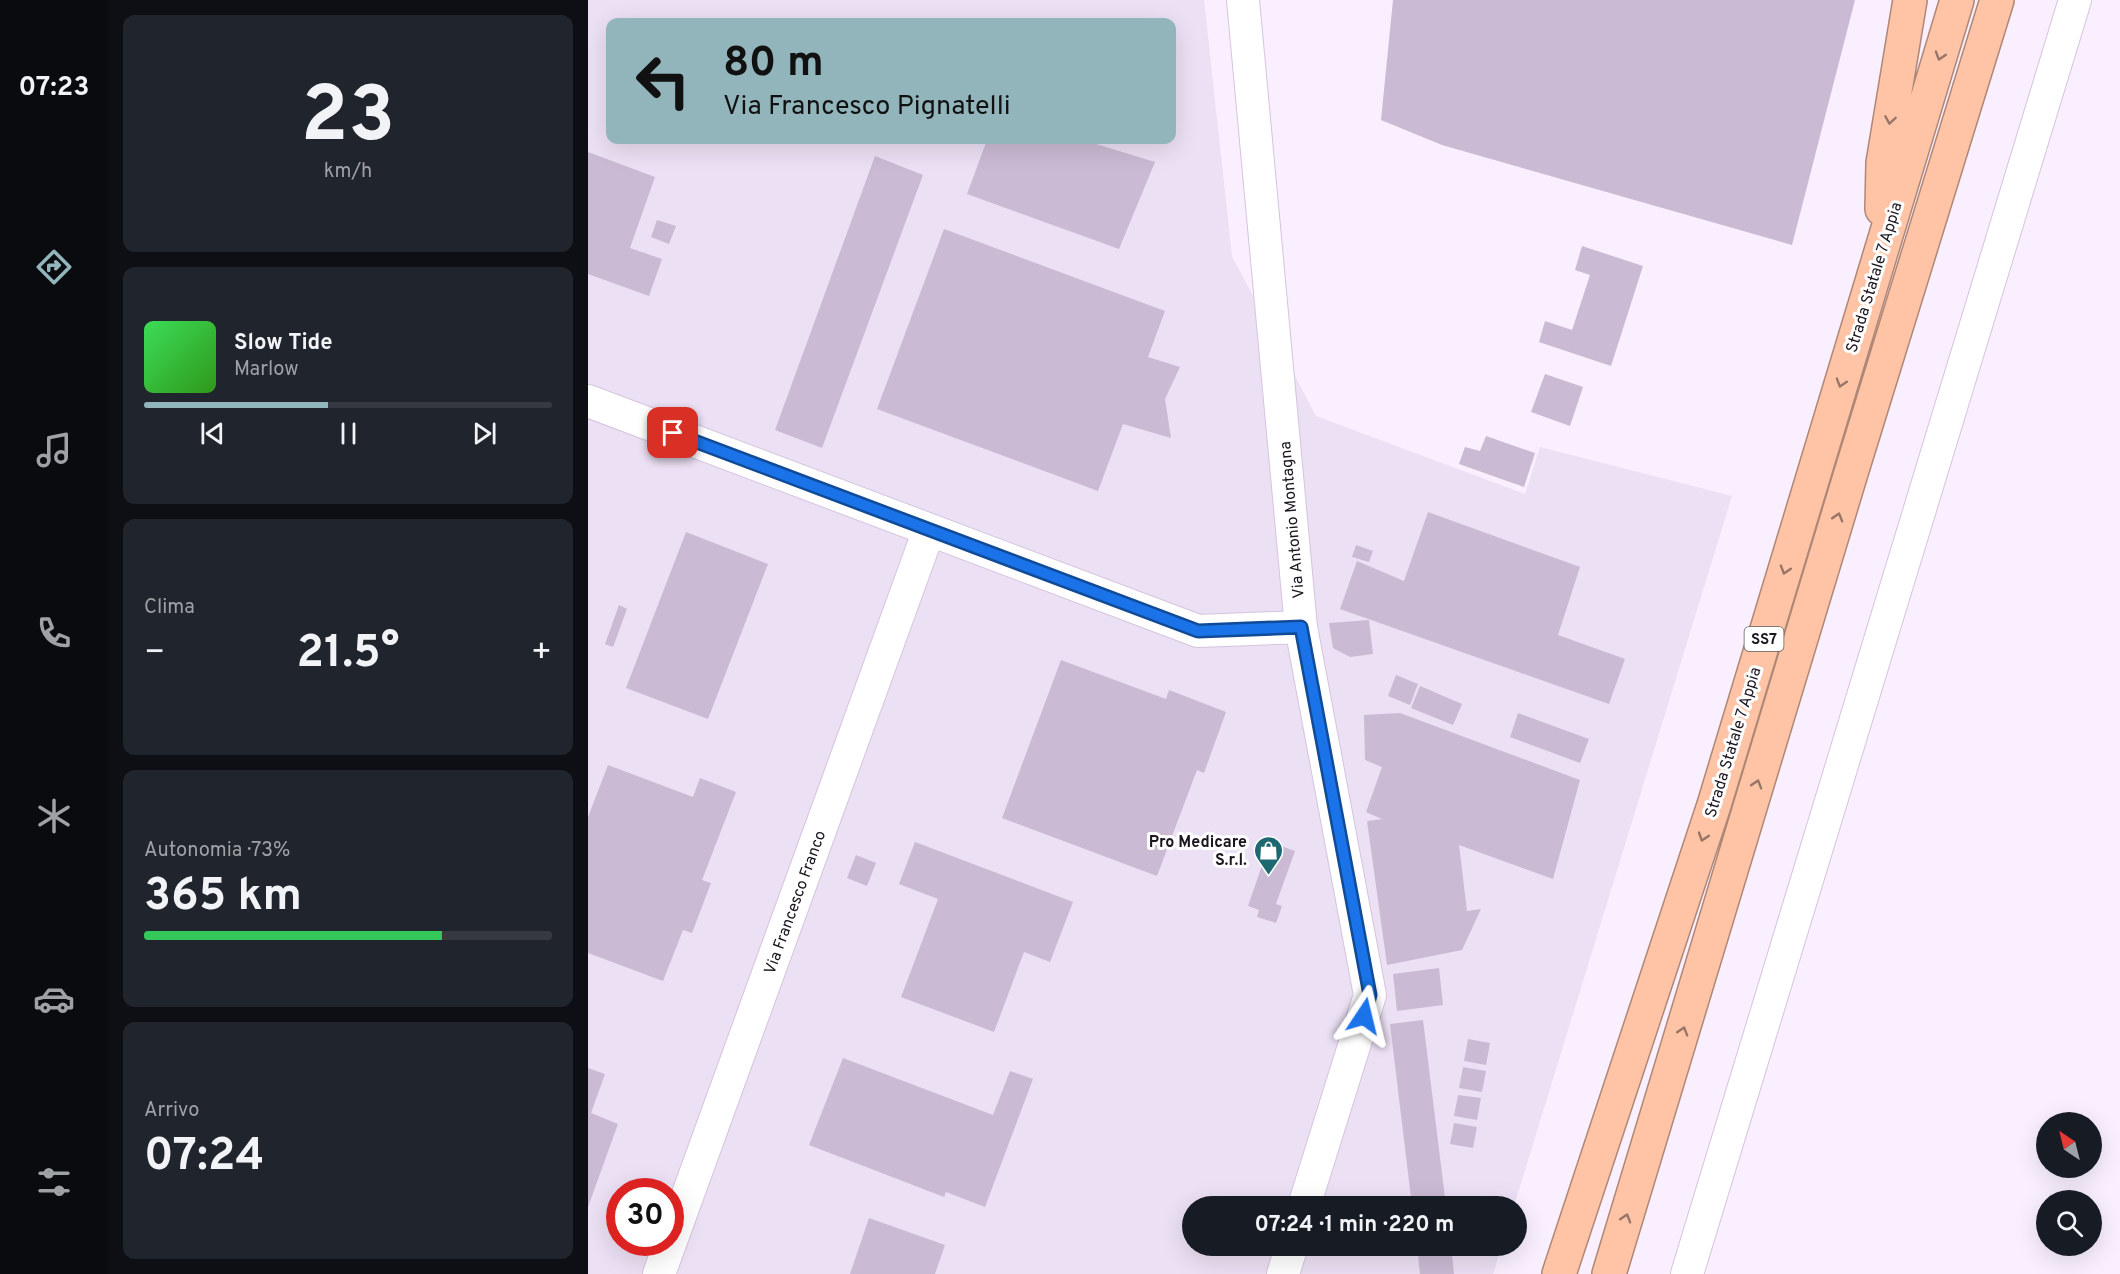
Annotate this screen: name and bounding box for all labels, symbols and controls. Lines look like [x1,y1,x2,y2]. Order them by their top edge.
text: 80 m [723,38,824,91]
icon: left [624,42,702,120]
one-way arrow [1935,50,1947,61]
text: 23 [301,70,395,169]
text: 07:23 [18,71,90,105]
text: Via Francesco Pignatelli [723,90,1011,124]
one-way arrow [1884,115,1896,124]
text: km/h [324,159,372,185]
street label: Strada Statale 7 Appia [1842,200,1907,355]
icon: directions [33,246,75,288]
text: Slow Tide [234,330,333,357]
text: Marlow [234,357,298,383]
one-way arrow [1836,377,1848,388]
pin [647,407,698,458]
icon: arrive [656,416,689,449]
icon: previous [196,417,229,450]
icon: pause [332,417,365,450]
icon: next [468,417,501,450]
icon: music [33,429,75,471]
street label: Via Antonio Montagna [1276,440,1310,599]
one-way arrow [1831,512,1843,523]
one-way arrow [1780,564,1792,575]
text: Clima [144,595,195,621]
icon: phone [33,612,75,654]
text: 21.5° [297,626,399,683]
road number: SS7 [1744,627,1784,651]
text: − [144,633,165,675]
text: + [531,633,552,675]
street label: Strada Statale 7 Appia [1701,665,1766,820]
one-way arrow [1750,779,1762,790]
icon: climate [33,795,75,837]
street label: Via Francesco Franco [761,828,831,977]
one-way arrow [1698,831,1710,842]
place label: Pro Medicare S.r.l. [1149,833,1247,871]
shop icon: Pro Medicare S.r.l. [1252,834,1284,876]
text: Autonomia · 73% [144,838,291,864]
text: 365 km [144,869,302,926]
icon: car [33,978,75,1020]
position arrow [1332,984,1396,1048]
one-way arrow [1675,1026,1688,1037]
text: Arrivo [144,1098,199,1124]
north arrow [2036,1112,2102,1178]
map controls [2036,1112,2102,1256]
text: 07:24 [144,1129,264,1186]
icon: filters [33,1161,75,1203]
speed limit sign: 30 [606,1178,684,1256]
button: search [2036,1190,2102,1256]
text: 07:24 · 1 min · 220 m [1255,1212,1454,1239]
one-way arrow [1619,1213,1631,1224]

